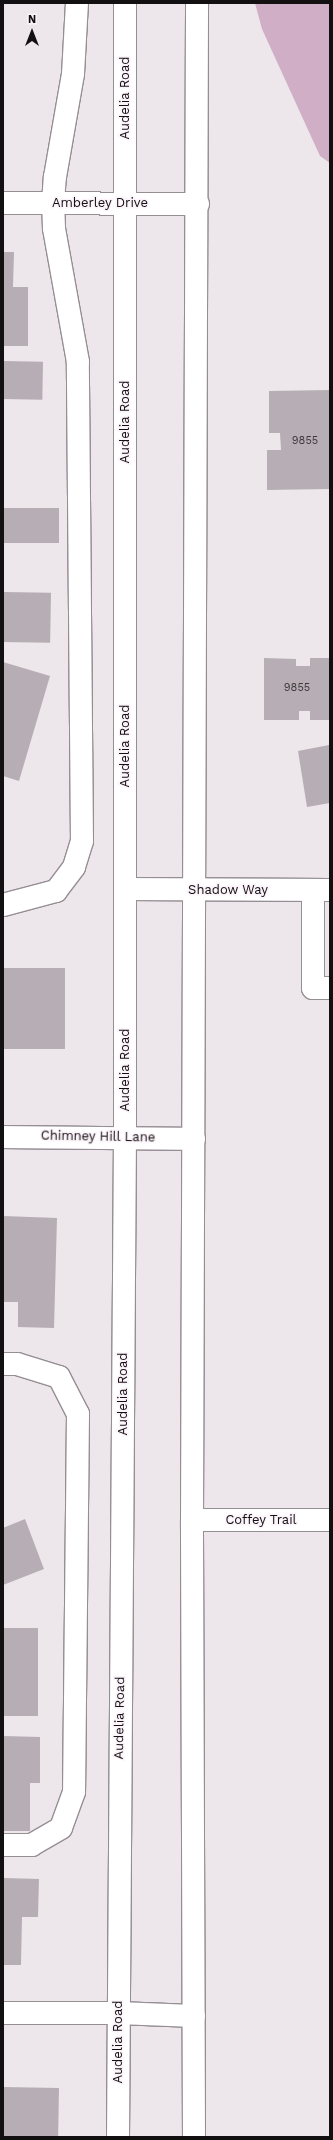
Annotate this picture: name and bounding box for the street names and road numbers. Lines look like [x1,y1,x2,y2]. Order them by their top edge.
street label: Audelia Road [117,56,133,140]
street label: Amberley Drive [52,195,148,211]
street label: Audelia Road [117,380,133,464]
street label: Audelia Road [117,704,133,788]
street label: Shadow Way [188,882,268,898]
street label: Audelia Road [117,1028,133,1112]
street label: Chimney Hill Lane [40,1128,156,1146]
street label: Audelia Road [115,1352,131,1436]
street label: Coffey Trail [225,1512,297,1528]
street label: Audelia Road [111,1676,129,1760]
street label: Audelia Road [110,2000,126,2084]

